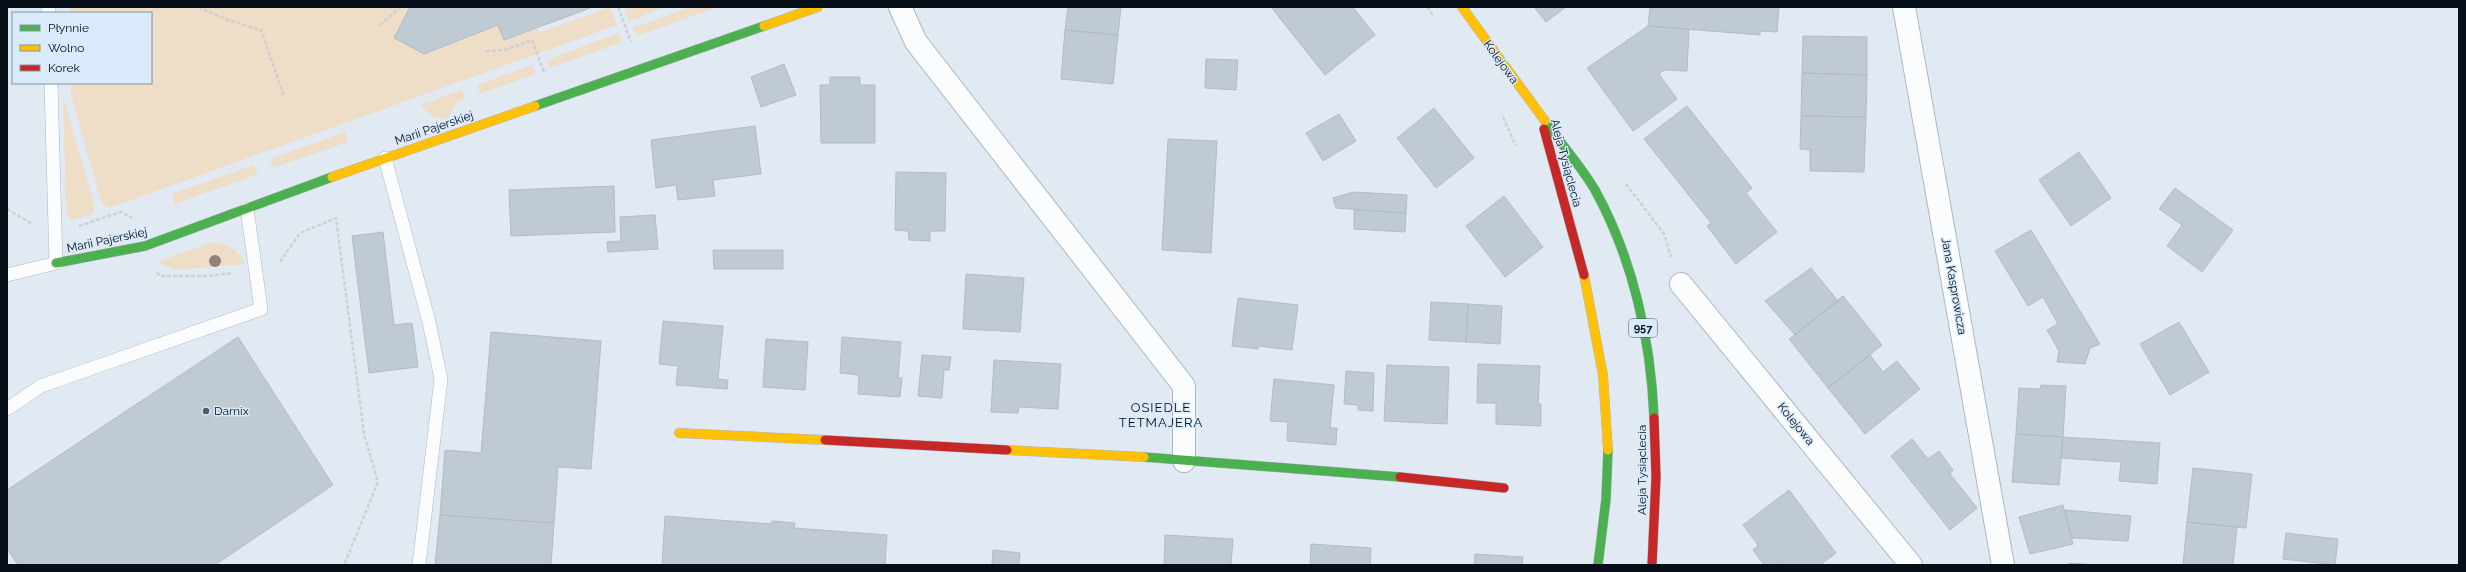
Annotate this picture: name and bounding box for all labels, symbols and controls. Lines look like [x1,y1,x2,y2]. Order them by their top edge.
legend [12,12,152,84]
text: Płynnie [48,21,89,35]
street label: Kolejowa [1480,37,1522,87]
text: Wolno [48,41,84,55]
text: Korek [48,61,81,75]
street label: Marii Pajerskiej [393,108,475,148]
street label: Aleja Tysiąclecia [1548,117,1584,209]
street label: Marii Pajerskiej [65,225,149,255]
street label: Jana Kasprowicza [1939,236,1969,336]
road number: 957 [1629,319,1657,337]
district label: OSIEDLE TETMAJERA [1119,400,1203,430]
street label: Kolejowa [1775,400,1817,448]
place label: Damix [214,404,249,418]
marker: Damix [201,406,211,416]
street label: Aleja Tysiąclecia [1635,425,1649,515]

